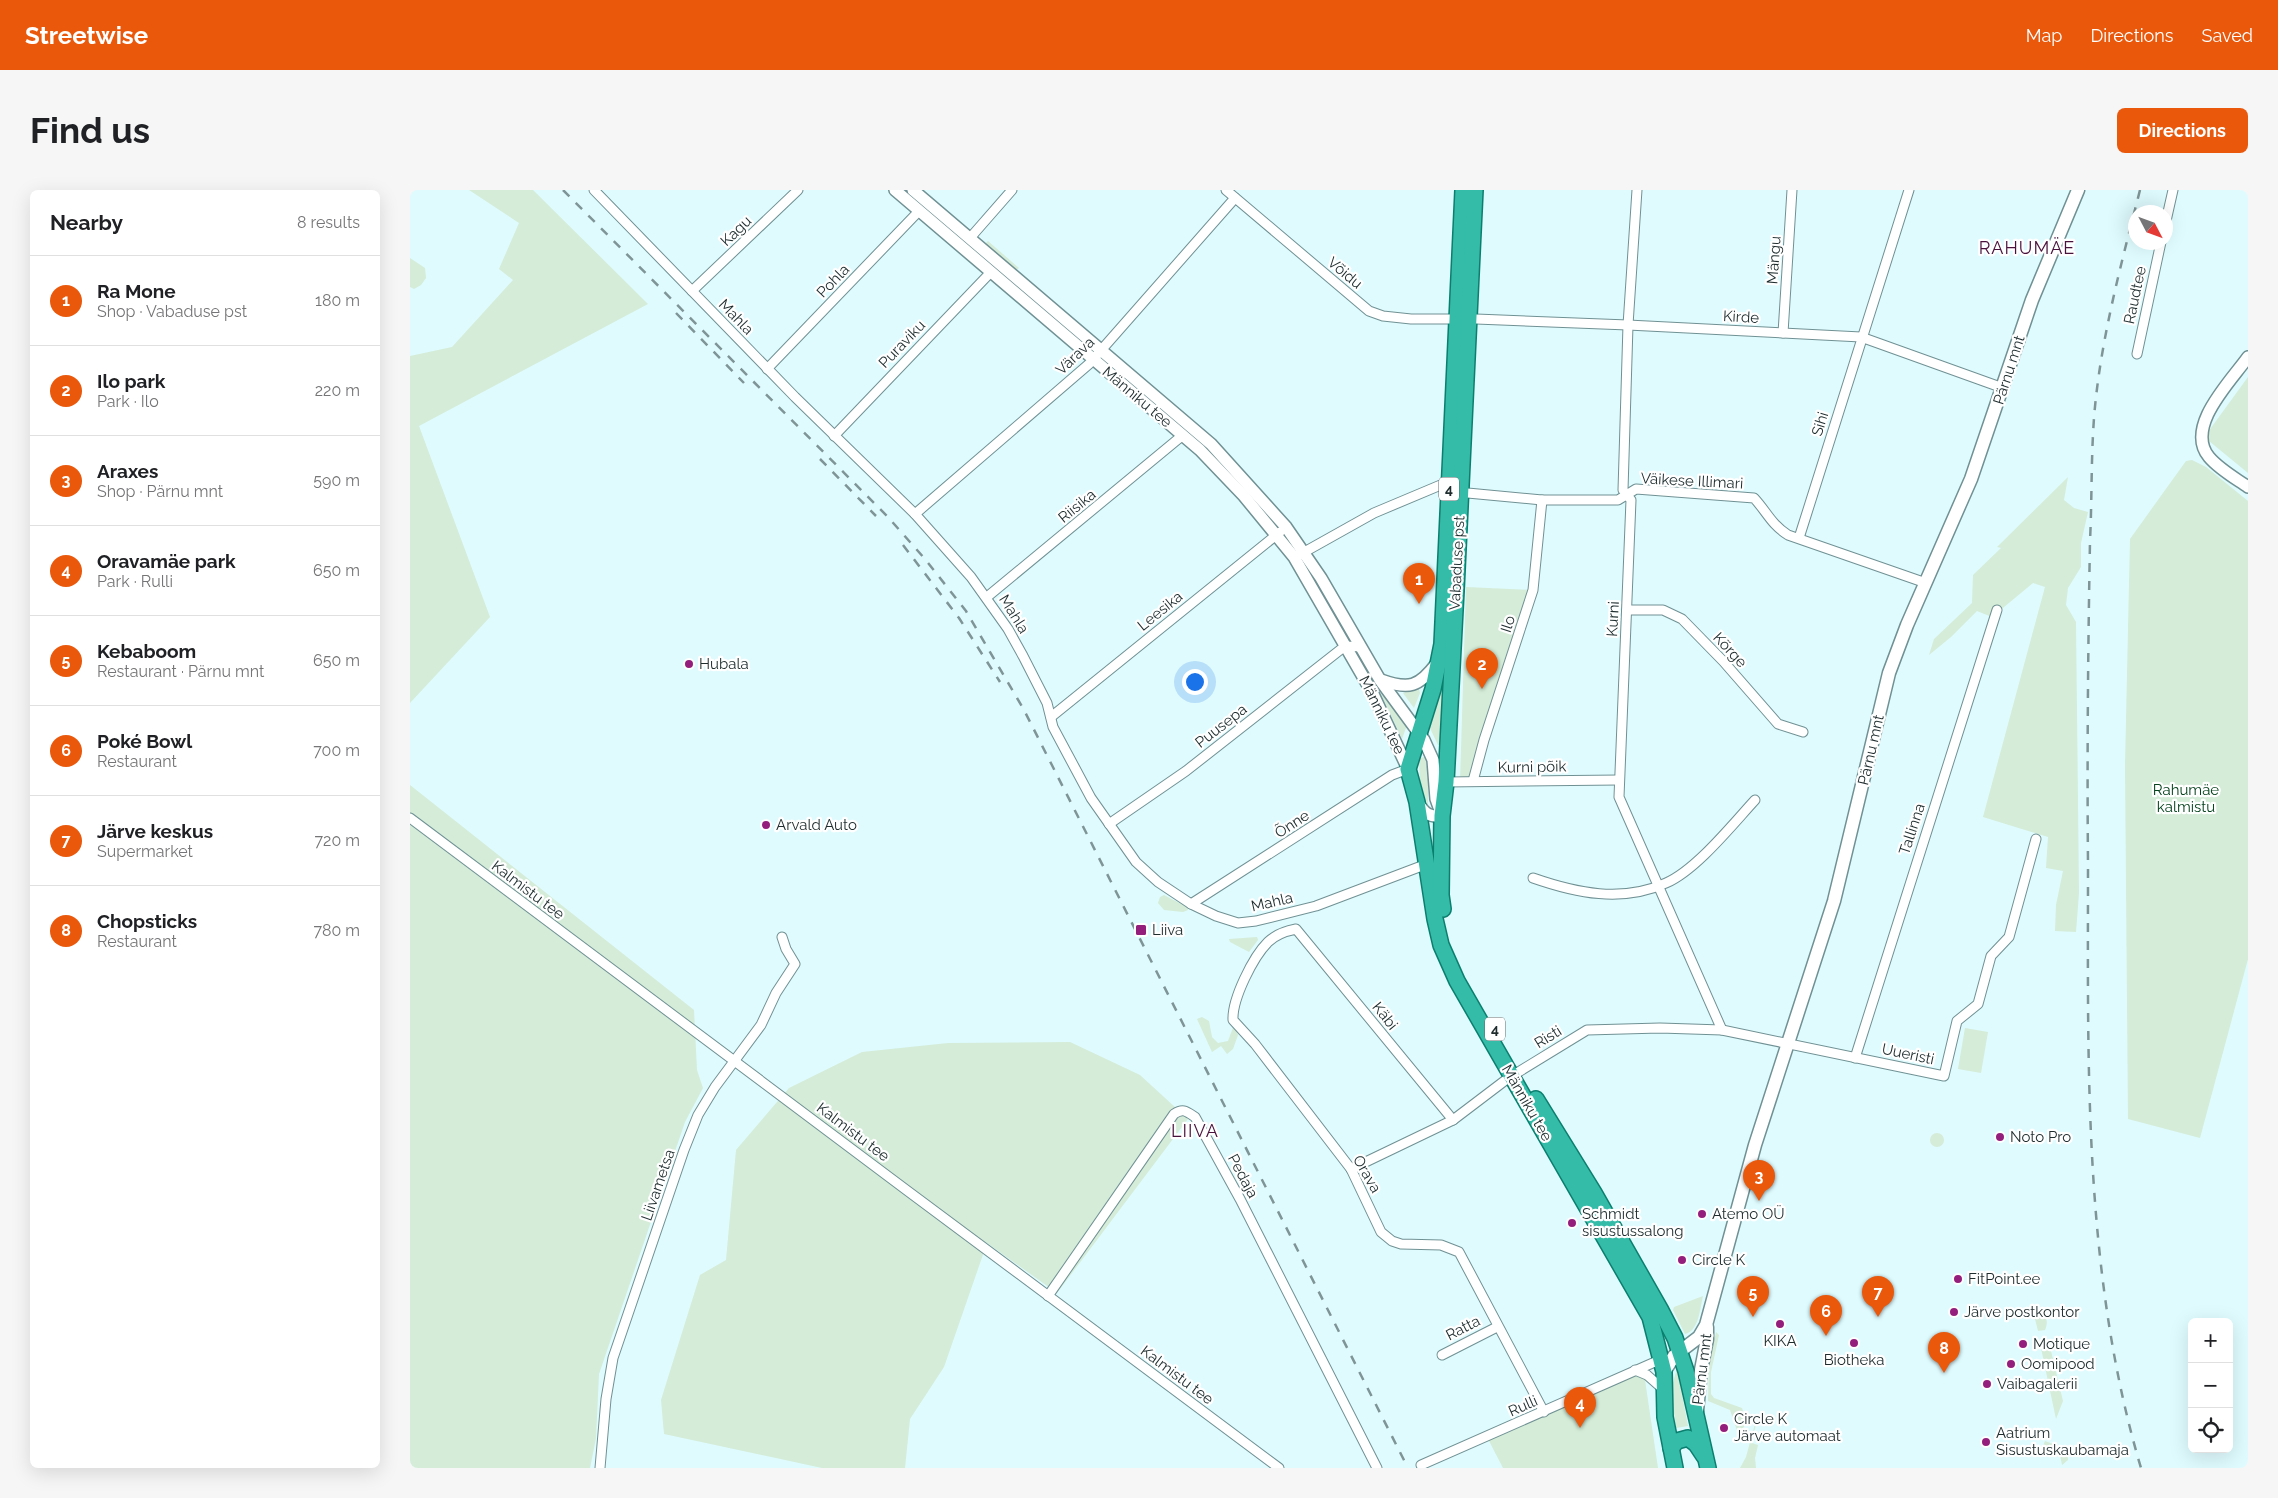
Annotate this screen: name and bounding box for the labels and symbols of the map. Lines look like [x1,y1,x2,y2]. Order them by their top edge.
north arrow [2128,205,2173,250]
street label: Kagu [717,212,755,250]
street label: Mängu [1763,235,1785,285]
district label: RAHUMÄE [1979,237,2075,258]
street label: Võidu [1324,253,1366,293]
street label: Pohla [813,261,853,301]
street label: Raudtee [2120,264,2150,326]
street label: Mahla [715,296,757,338]
street label: Kirde [1722,307,1760,327]
street label: Puraviku [875,316,929,372]
street label: Värava [1052,333,1098,379]
street label: Pärnu mnt [1989,333,2029,407]
street label: Männiku tee [1099,363,1176,431]
street label: Sihi [1808,410,1832,438]
street label: Väikese Illimari [1640,469,1744,493]
road number: 4 [1439,478,1459,500]
street label: Riisika [1055,486,1099,526]
street label: Vabaduse pst [1446,515,1468,611]
pin: 1 [1403,563,1435,604]
street label: Leesika [1134,587,1186,635]
street label: Mahla [995,591,1033,637]
street label: Kurni [1603,601,1623,637]
street label: Ilo [1497,613,1519,635]
street label: Kõrge [1709,629,1751,671]
pin: 2 [1466,648,1498,689]
place label: Hubala [699,655,749,673]
marker: Hubala [683,658,695,670]
your location [1182,669,1208,695]
street label: Männiku tee [1355,673,1409,757]
street label: Puusepa [1192,700,1250,752]
street label: Pärnu mnt [1854,713,1888,787]
street label: Kurni põik [1497,757,1567,777]
park label: Rahumäe kalmistu [2153,781,2219,816]
street label: Tallinna [1895,801,1929,857]
street label: Õnne [1271,806,1313,842]
place label: Arvald Auto [776,816,857,834]
marker: Arvald Auto [760,819,772,831]
street label: Kalmistu tee [488,857,568,923]
street label: Mahla [1249,888,1295,916]
place label: Liiva [1152,921,1183,939]
marker: Liiva [1134,923,1148,937]
street label: Käbi [1368,999,1402,1033]
road number: 4 [1485,1018,1505,1041]
street label: Risti [1531,1022,1565,1052]
street label: Uueristi [1880,1040,1936,1068]
street label: Männiku tee [1498,1062,1556,1145]
street label: Kalmistu tee [813,1099,893,1165]
district label: LIIVA [1171,1120,1219,1141]
place label: Noto Pro [2010,1128,2071,1146]
marker: Noto Pro [1994,1131,2006,1143]
street label: Liivametsa [637,1147,679,1223]
street label: Pedaja [1224,1151,1262,1201]
street label: Orava [1349,1152,1385,1196]
pin: 3 [1743,1160,1775,1201]
place label: Atemo OÜ [1712,1204,1785,1223]
place label: Schmidt sisustussalong [1582,1205,1684,1240]
marker: Atemo OÜ [1696,1208,1708,1220]
marker: Schmidt sisustussalong [1566,1217,1578,1229]
place label: Circle K [1692,1251,1746,1269]
marker: Circle K [1676,1254,1688,1266]
place label: FitPoint.ee [1968,1270,2041,1288]
marker: FitPoint.ee [1952,1273,1964,1285]
pin: 5 [1737,1276,1769,1317]
pin: 7 [1862,1276,1894,1317]
pin: 6 [1810,1295,1842,1336]
place label: Järve postkontor [1964,1303,2080,1321]
marker: Järve postkontor [1948,1306,1960,1318]
street label: Ratta [1443,1312,1483,1344]
marker: KIKA [1774,1318,1786,1330]
street label: Pärnu mnt [1689,1332,1715,1406]
place label: KIKA [1763,1332,1797,1350]
pin: 8 [1928,1332,1960,1373]
place label: Motique [2033,1335,2090,1353]
marker: Biotheka [1848,1337,1860,1349]
marker: Motique [2017,1338,2029,1350]
street label: Kalmistu tee [1137,1342,1217,1408]
place label: Biotheka [1824,1351,1884,1369]
place label: Oomipood [2021,1355,2095,1373]
marker: Oomipood [2005,1358,2017,1370]
place label: Vaibagalerii [1997,1375,2077,1393]
marker: Vaibagalerii [1981,1378,1993,1390]
pin: 4 [1564,1387,1596,1428]
street label: Rulli [1506,1392,1540,1420]
place label: Circle K Järve automaat [1734,1410,1841,1445]
marker: Circle K Järve automaat [1718,1422,1730,1434]
place label: Aatrium Sisustuskaubamaja [1996,1424,2129,1459]
marker: Aatrium Sisustuskaubamaja [1980,1436,1992,1448]

